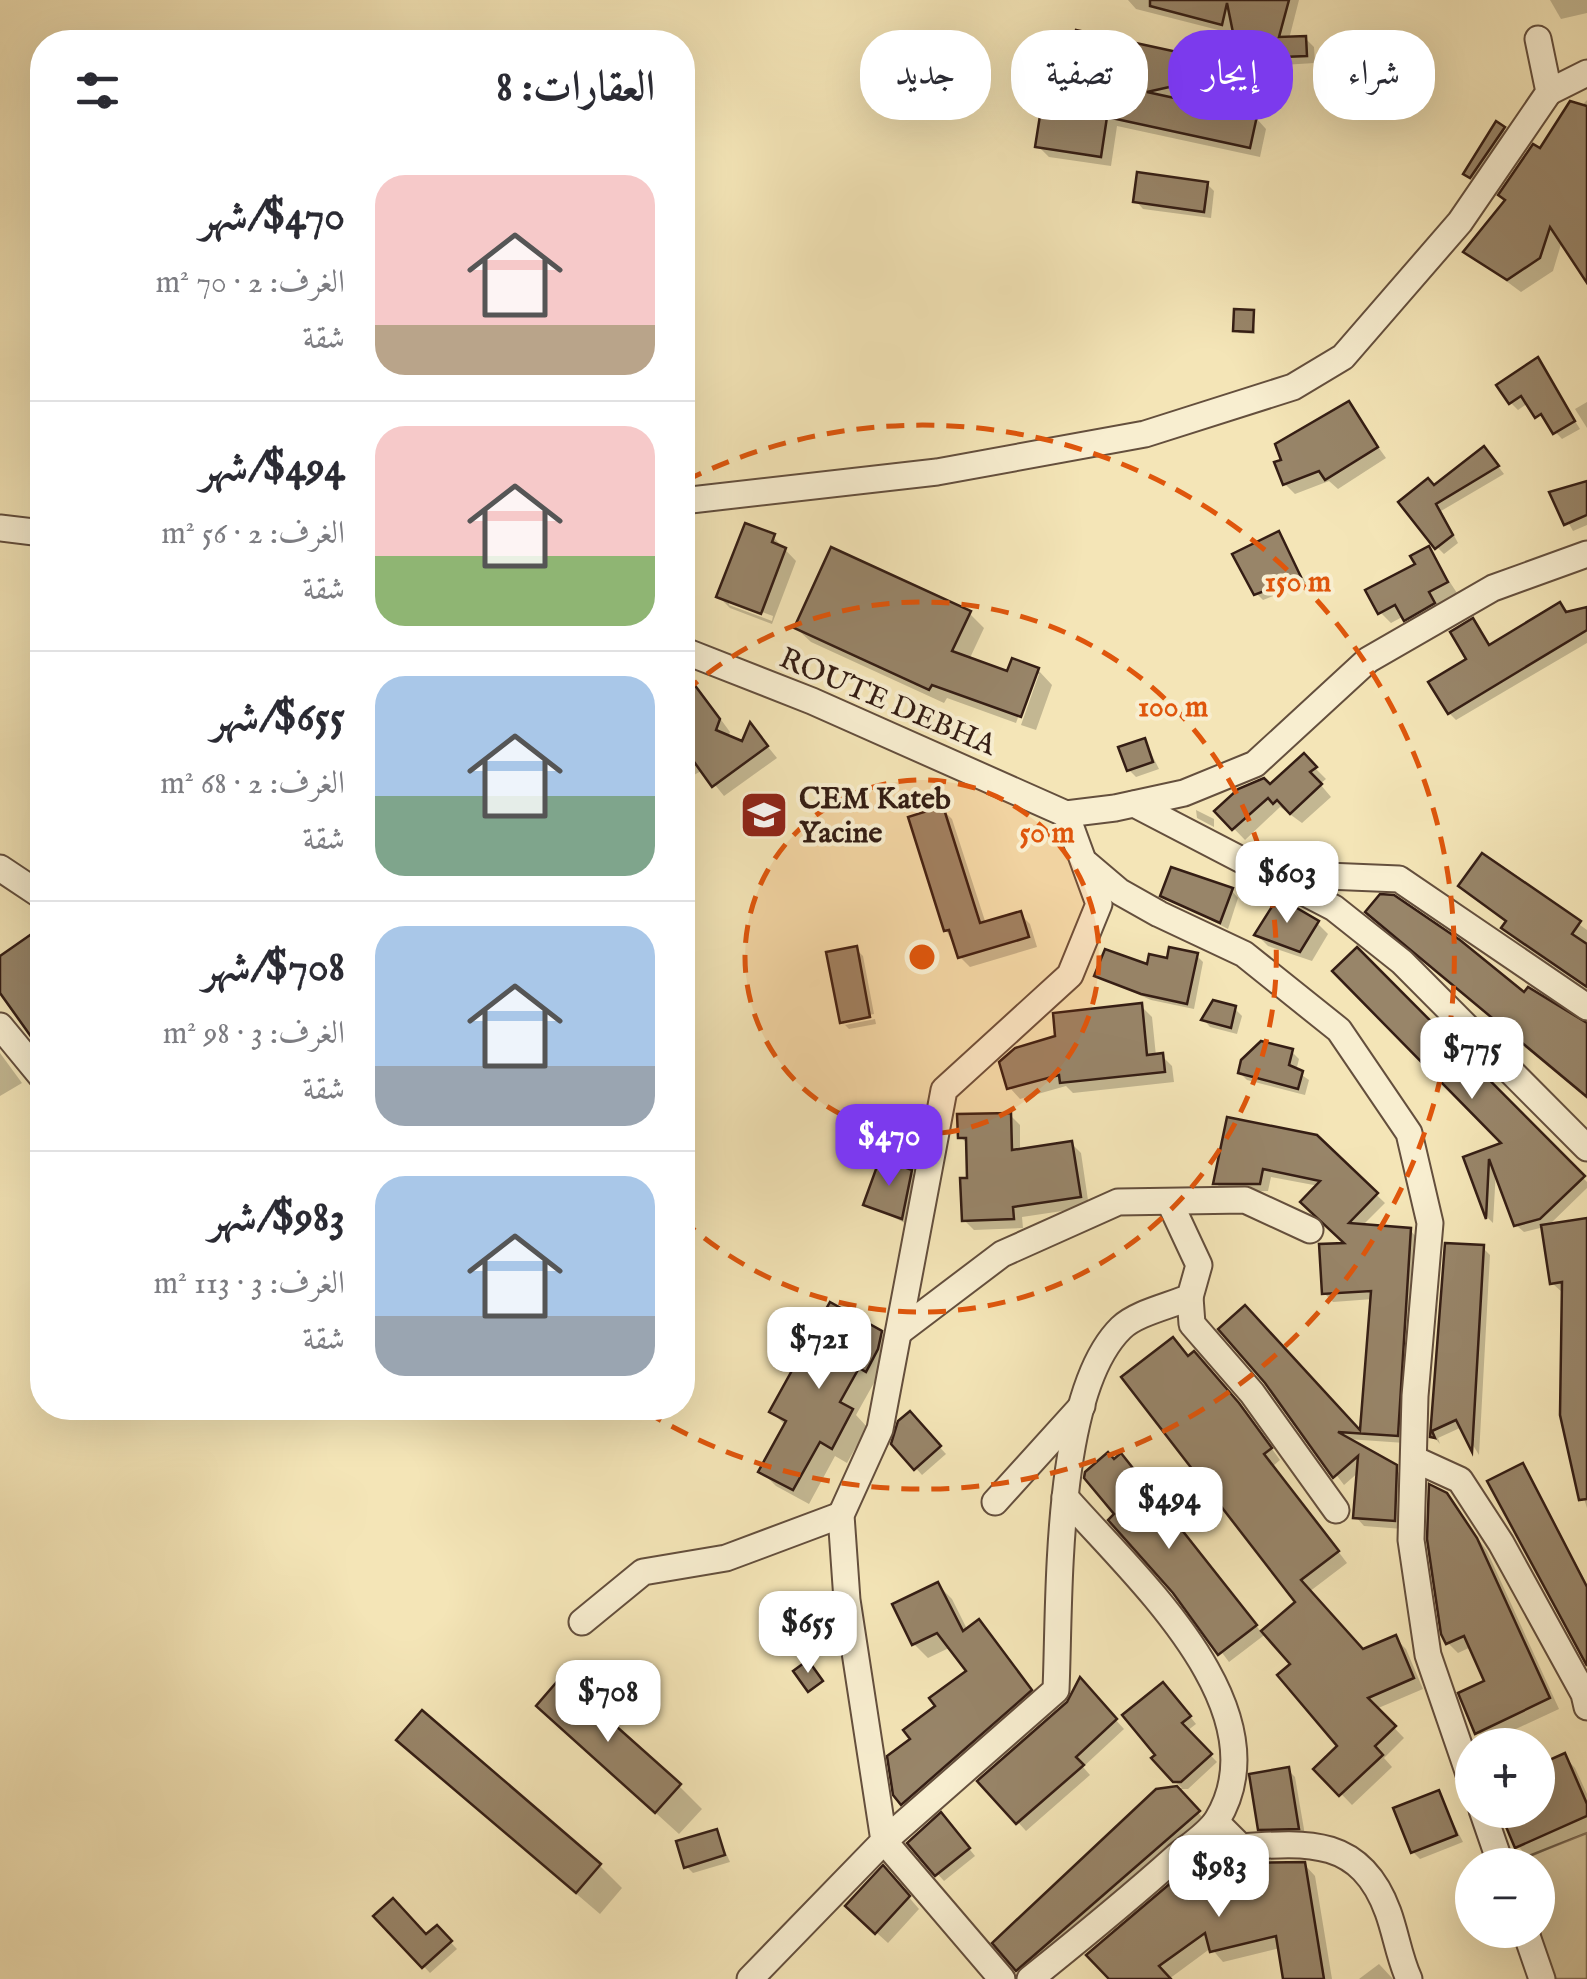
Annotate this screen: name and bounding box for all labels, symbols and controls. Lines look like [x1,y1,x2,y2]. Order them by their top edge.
chip: جديد [860,30,991,120]
chip: تصفية [1011,30,1148,120]
chip: إيجار [1168,30,1293,120]
chip: شراء [1313,30,1435,120]
text: العقارات: 8 [496,62,655,115]
icon: filters [70,63,125,118]
text: $470/شهر [200,191,345,244]
icon: home [455,215,575,335]
text: الغرف: 2 · 70 m² [156,263,345,304]
text: شقة [303,319,345,360]
text: $494/شهر [200,442,345,495]
icon: home [455,466,575,586]
text: الغرف: 2 · 56 m² [161,514,345,555]
text: 150 m [1265,564,1331,602]
text: شقة [303,570,345,611]
street label: ROUTE DEBHA [773,640,1002,766]
text: 100 m [1138,689,1208,727]
text: $655/شهر [211,692,345,745]
icon: home [455,716,575,836]
text: الغرف: 2 · 68 m² [160,764,345,805]
place label: CEM Kateb Yacine [799,781,951,853]
school or university icon: CEM Kateb Yacine [738,789,790,841]
text: 50 m [1019,815,1075,853]
text: شقة [303,820,345,861]
pin: $603 [1228,841,1346,926]
text: $603 [1258,853,1316,894]
centre of rings [904,939,940,975]
text: $708/شهر [202,942,345,995]
icon: home [455,966,575,1086]
text: الغرف: 3 · 98 m² [163,1014,345,1055]
pin: $775 [1413,1017,1531,1102]
text: $775 [1442,1029,1502,1070]
text: شقة [303,1070,345,1111]
pin: $470 [830,1104,948,1189]
text: $470 [857,1116,921,1157]
text: $983/شهر [209,1192,345,1245]
icon: home [455,1216,575,1336]
text: الغرف: 3 · 113 m² [153,1264,345,1305]
pin: $721 [760,1307,878,1392]
text: $721 [789,1319,849,1360]
text: شقة [303,1320,345,1361]
pin: $494 [1110,1467,1228,1552]
text: $494 [1138,1479,1200,1520]
pin: $655 [749,1591,867,1676]
text: $655 [781,1603,835,1644]
pin: $708 [549,1660,667,1745]
text: $708 [578,1672,638,1713]
map controls [1455,1728,1555,1948]
button: + [1455,1728,1555,1828]
pin: $983 [1160,1835,1278,1920]
text: $983 [1191,1847,1247,1888]
button: − [1455,1848,1555,1948]

